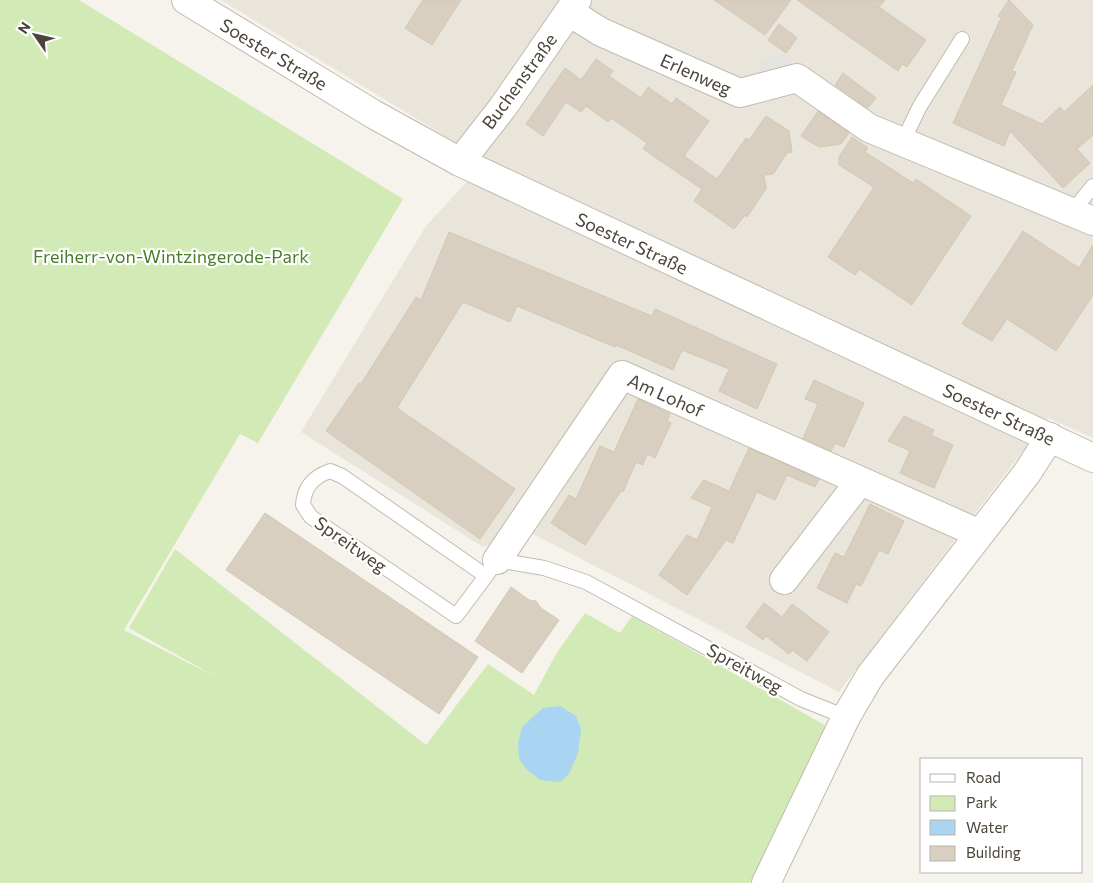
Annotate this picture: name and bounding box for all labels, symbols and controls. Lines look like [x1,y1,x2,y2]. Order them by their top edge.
north arrow [10,10,60,60]
street label: Soester Straße [217,13,331,95]
text: N [14,18,34,37]
street label: Buchenstraße [477,29,561,133]
street label: Erlenweg [657,49,735,99]
street label: Soester Straße [573,207,691,279]
park label: Freiherr-von-Wintzingerode-Park [33,245,309,267]
street label: Am Lohof [625,369,708,422]
street label: Soester Straße [940,378,1058,450]
street label: Spreitweg [311,511,391,577]
street label: Spreitweg [703,638,787,698]
legend [920,758,1083,873]
text: Road [966,768,1001,786]
text: Park [966,793,997,811]
text: Water [966,818,1008,836]
text: Building [966,843,1021,861]

